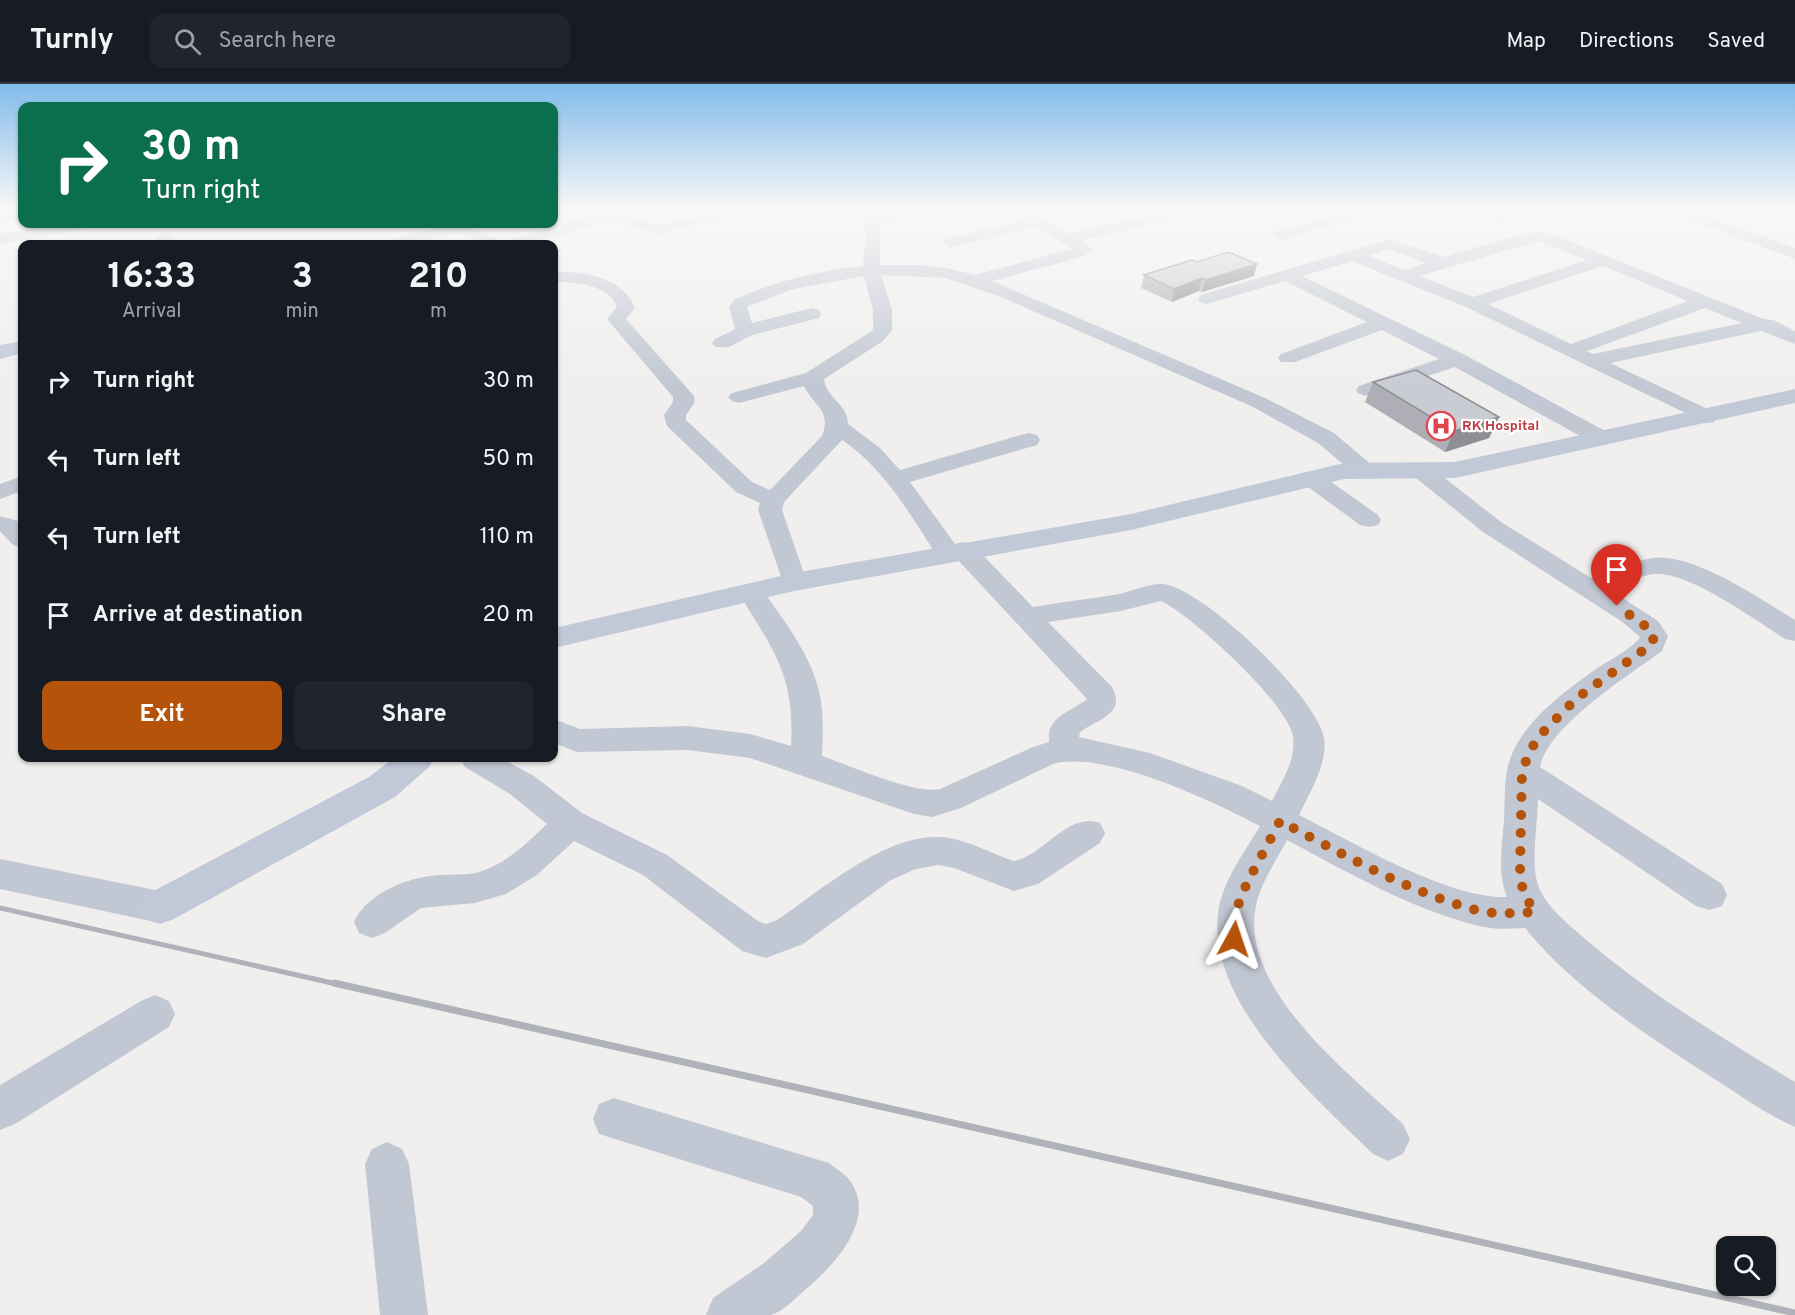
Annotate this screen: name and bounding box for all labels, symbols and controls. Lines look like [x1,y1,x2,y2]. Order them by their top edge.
search box [150,14,570,68]
text: Turnly [30,23,114,59]
icon: search [171,25,204,58]
text: Search here [219,28,336,55]
text: Map [1506,28,1546,55]
text: Directions [1579,28,1674,55]
text: Saved [1707,28,1765,55]
text: 30 m [141,122,240,175]
icon: right [42,126,120,204]
text: Turn right [141,174,260,208]
text: 16:33 [108,255,196,301]
text: 3 [291,255,313,301]
text: 210 [408,255,468,301]
text: Arrival [122,299,182,325]
text: min [286,299,319,325]
text: m [430,299,447,325]
icon: right [42,365,75,398]
text: Turn right [93,368,195,395]
text: 30 m [483,368,534,395]
hospital icon: RK Hospital [1425,410,1457,442]
place label: RK Hospital [1462,418,1539,435]
icon: left [42,443,75,476]
text: Turn left [93,446,181,473]
text: 50 m [482,446,534,473]
icon: left [42,521,75,554]
text: Turn left [93,524,181,551]
text: 110 m [480,524,534,551]
pin [1591,544,1642,606]
icon: arrive [1600,553,1633,586]
icon: arrive [42,599,75,632]
text: Arrive at destination [93,602,303,629]
text: 20 m [483,602,534,629]
button: Exit [42,681,282,750]
button: Share [294,681,534,750]
position arrow [1202,907,1266,971]
map controls [1716,1236,1776,1296]
button: search [1716,1236,1776,1296]

